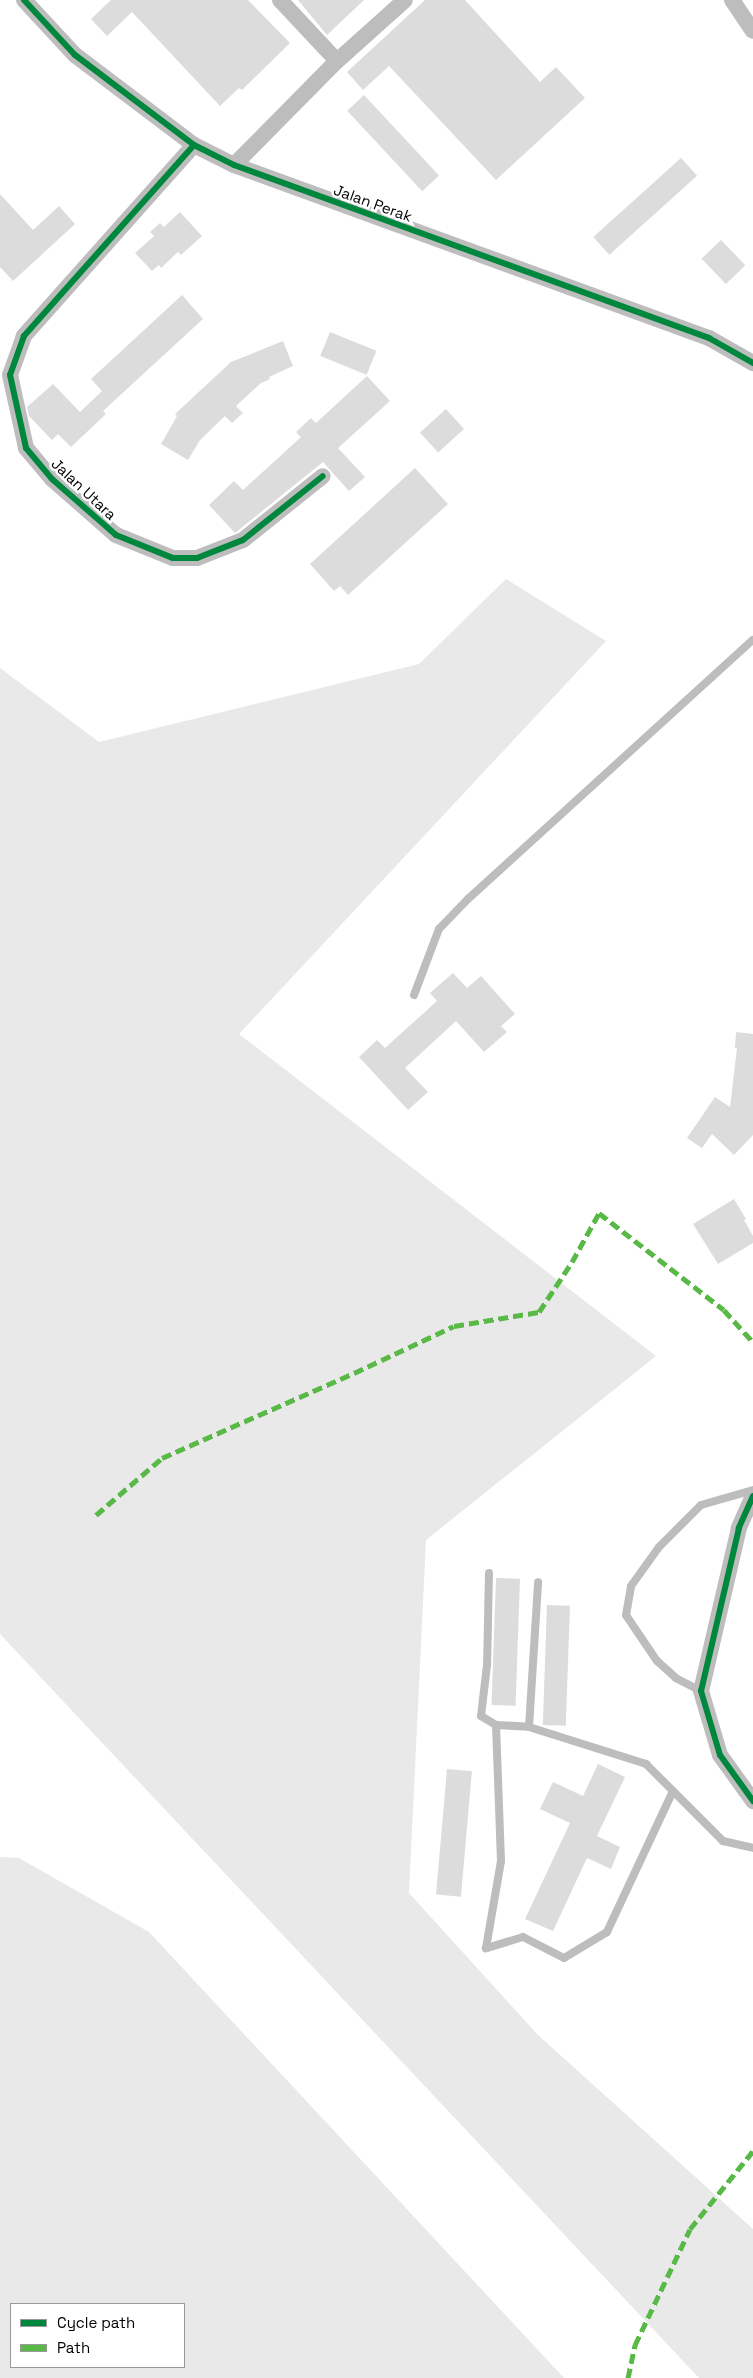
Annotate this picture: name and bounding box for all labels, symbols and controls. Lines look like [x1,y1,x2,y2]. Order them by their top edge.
street label: Jalan Perak [331,180,415,226]
street label: Jalan Utara [48,454,120,524]
legend [10,2303,185,2368]
text: Cycle path [57,2313,135,2332]
text: Path [57,2338,90,2357]

